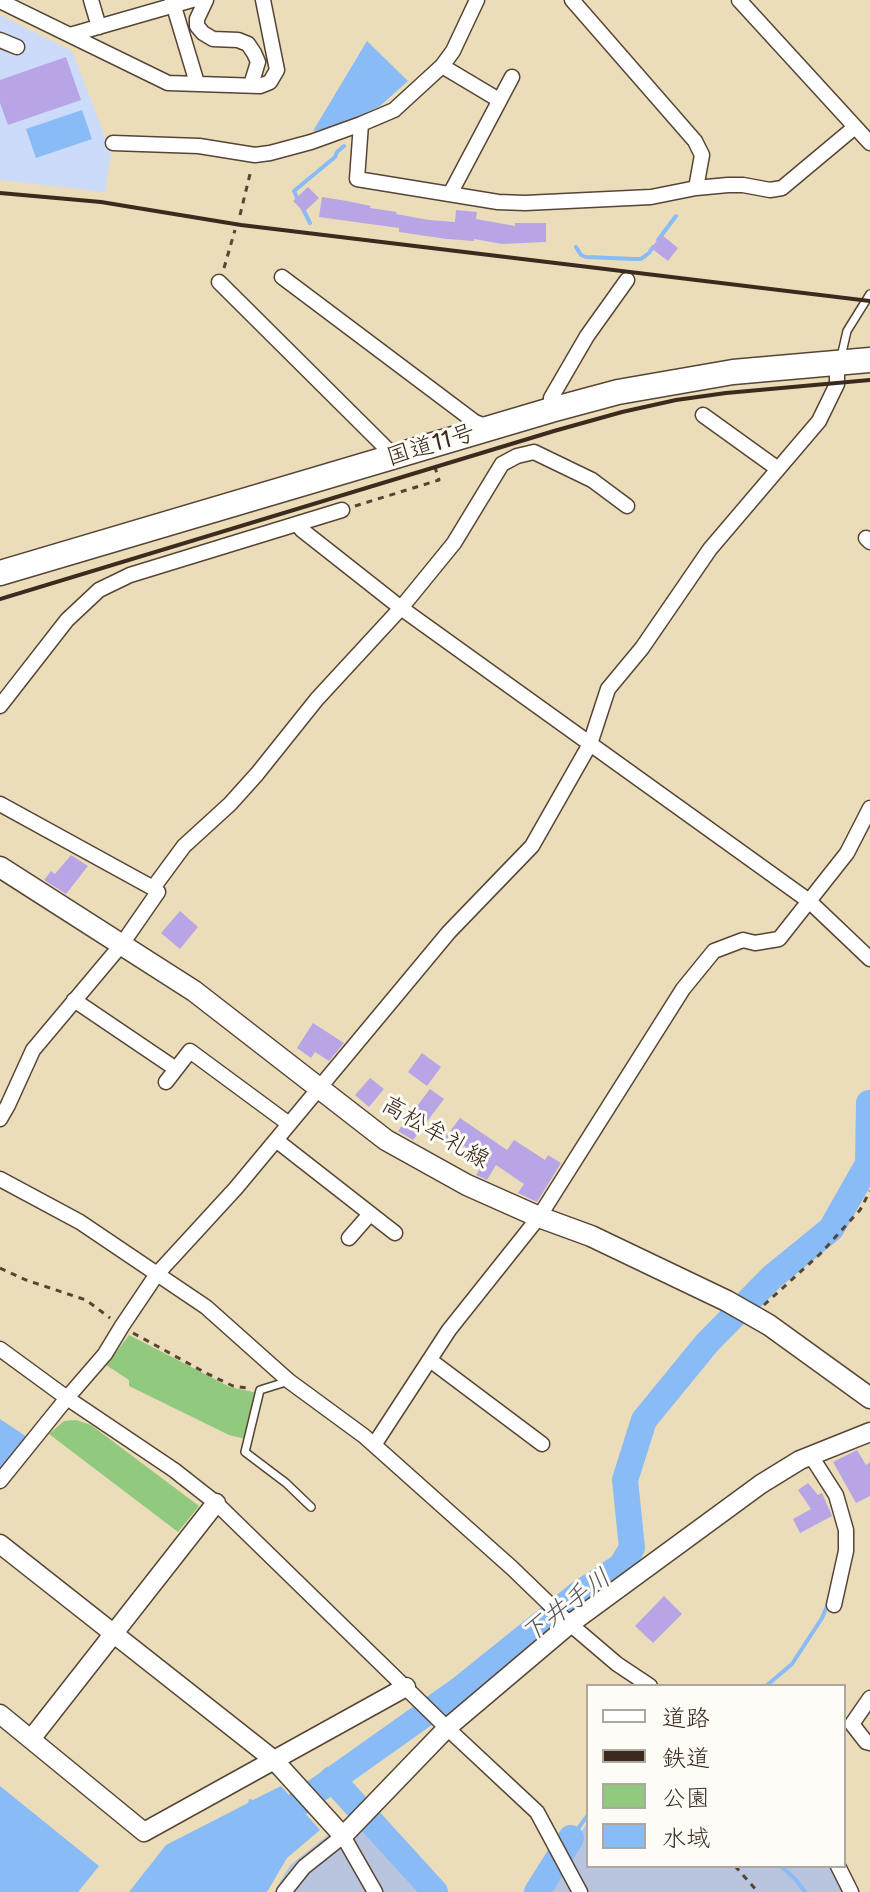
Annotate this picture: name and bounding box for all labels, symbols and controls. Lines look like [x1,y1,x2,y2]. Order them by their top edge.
street label: 国道11号 [383,419,479,473]
street label: 高松牟礼線 [376,1091,494,1175]
water label: 下井手川 [516,1563,618,1651]
legend [586,1684,846,1868]
text: 道路 [662,1702,710,1734]
text: 鉄道 [662,1742,710,1774]
text: 公園 [662,1782,710,1814]
text: 水域 [662,1822,710,1854]

